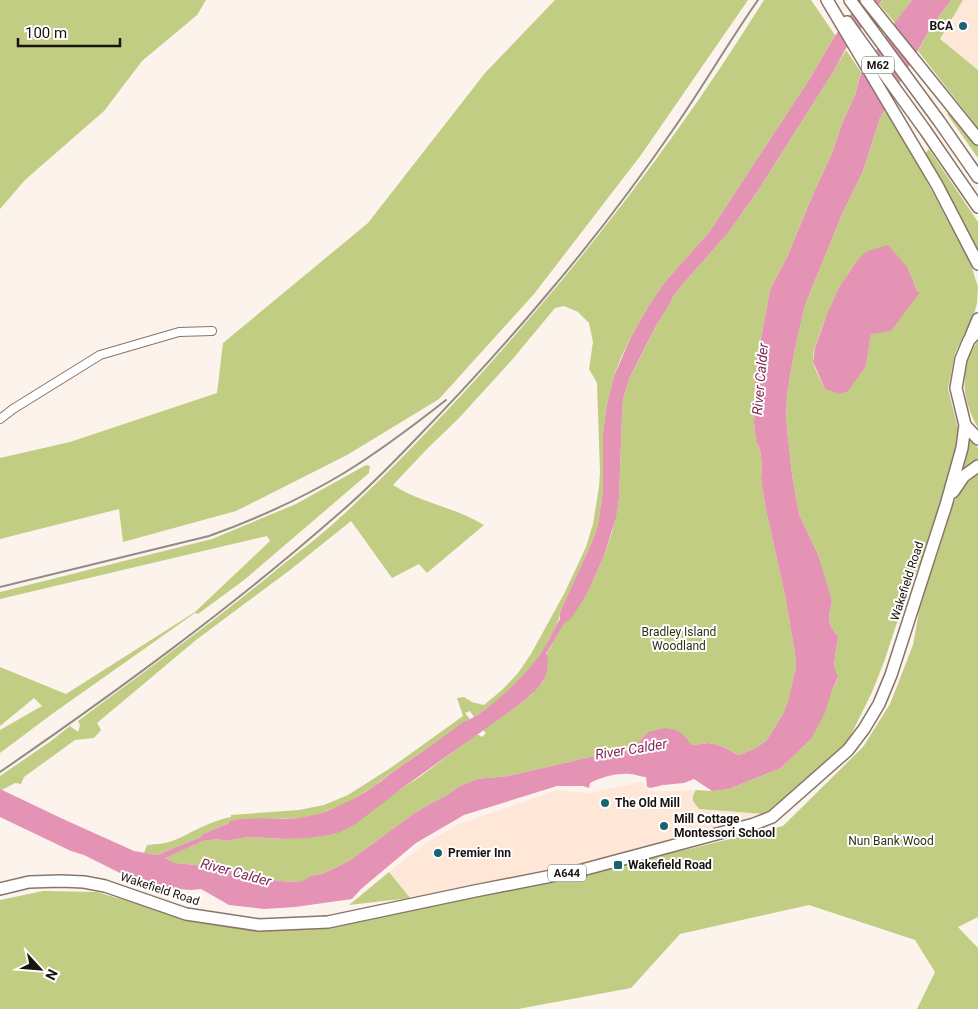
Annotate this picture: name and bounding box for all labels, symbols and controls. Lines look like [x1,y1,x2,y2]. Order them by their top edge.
scale bar [18,15,120,47]
place label: BCA [929,19,954,33]
marker: BCA [957,20,969,32]
text: 100 m [25,24,67,42]
road number: M62 [862,56,894,74]
water label: River Calder [749,342,771,416]
street label: Wakefield Road [888,540,926,622]
park label: Bradley Island Woodland [642,625,716,653]
water label: River Calder [594,735,668,763]
place label: The Old Mill [615,796,680,810]
marker: The Old Mill [599,797,611,809]
place label: Mill Cottage Montessori School [674,812,775,840]
marker: Mill Cottage Montessori School [658,820,670,832]
park label: Nun Bank Wood [848,834,934,848]
place label: Premier Inn [448,846,511,860]
marker: Premier Inn [432,847,444,859]
water label: River Calder [199,855,273,889]
place label: Wakefield Road [628,858,712,872]
marker: Wakefield Road [612,859,624,871]
road number: A644 [548,864,586,881]
street label: Wakefield Road [119,870,201,908]
north arrow [15,944,65,994]
text: N [42,967,61,983]

